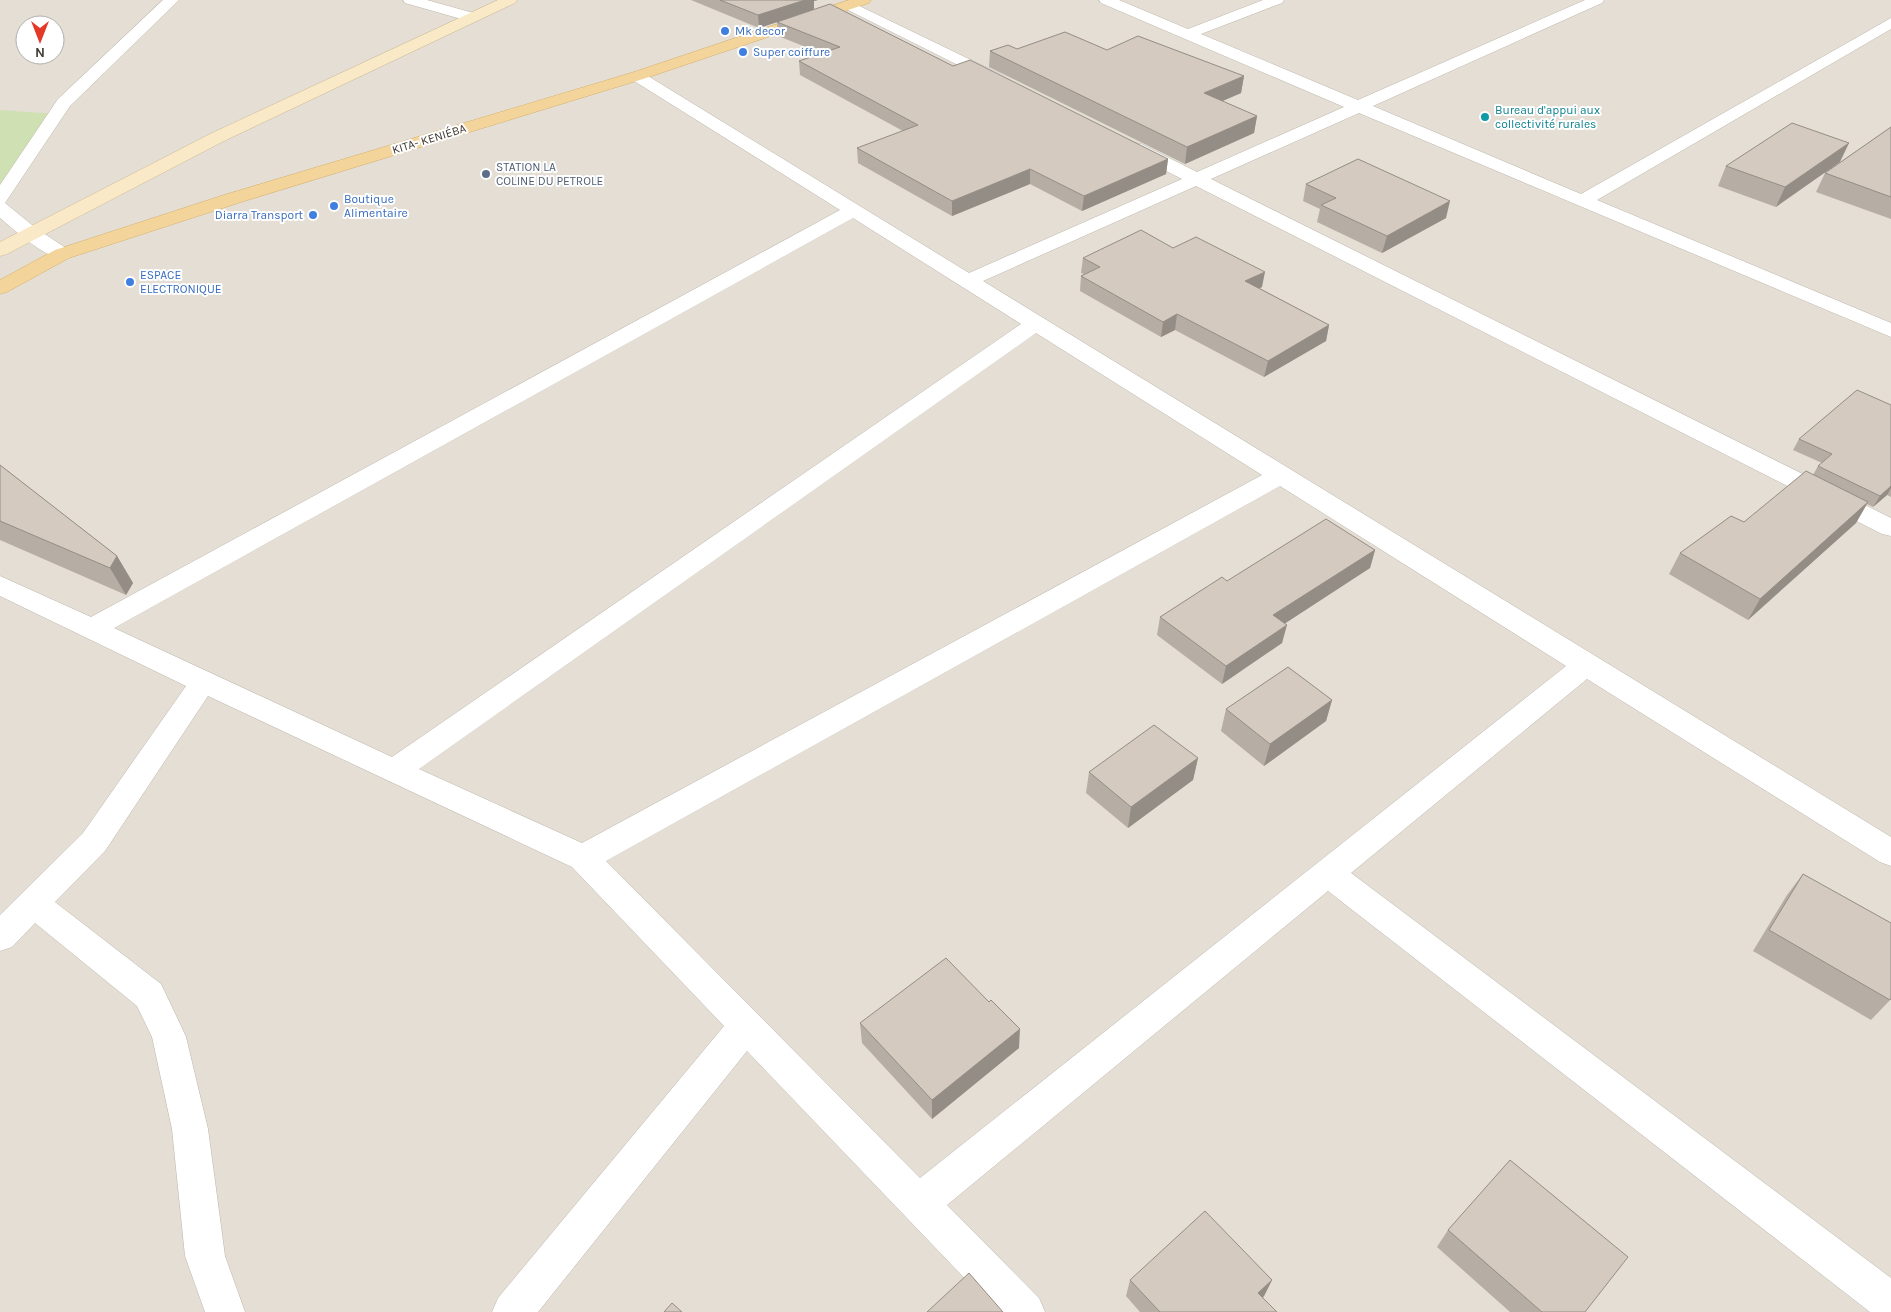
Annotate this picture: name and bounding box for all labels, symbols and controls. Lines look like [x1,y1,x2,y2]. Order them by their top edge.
north arrow [15,15,65,65]
place label: Mk decor [735,24,786,38]
marker: Mk decor [719,25,731,37]
text: N [35,44,45,61]
place label: Super coiffure [753,45,830,59]
marker: Super coiffure [737,46,749,58]
place label: Bureau d'appui aux collectivité rurales [1495,103,1600,131]
marker: Bureau d'appui aux collectivité rurales [1479,111,1491,123]
street label: KITA- KENIÉBA [390,120,468,157]
place label: STATION LA COLINE DU PETROLE [496,160,603,188]
marker: STATION LA COLINE DU PETROLE [480,168,492,180]
place label: Boutique Alimentaire [344,192,408,220]
marker: Boutique Alimentaire [328,200,340,212]
place label: Diarra Transport [215,208,303,222]
marker: Diarra Transport [307,209,319,221]
place label: ESPACE ELECTRONIQUE [140,268,222,296]
marker: ESPACE ELECTRONIQUE [124,276,136,288]

